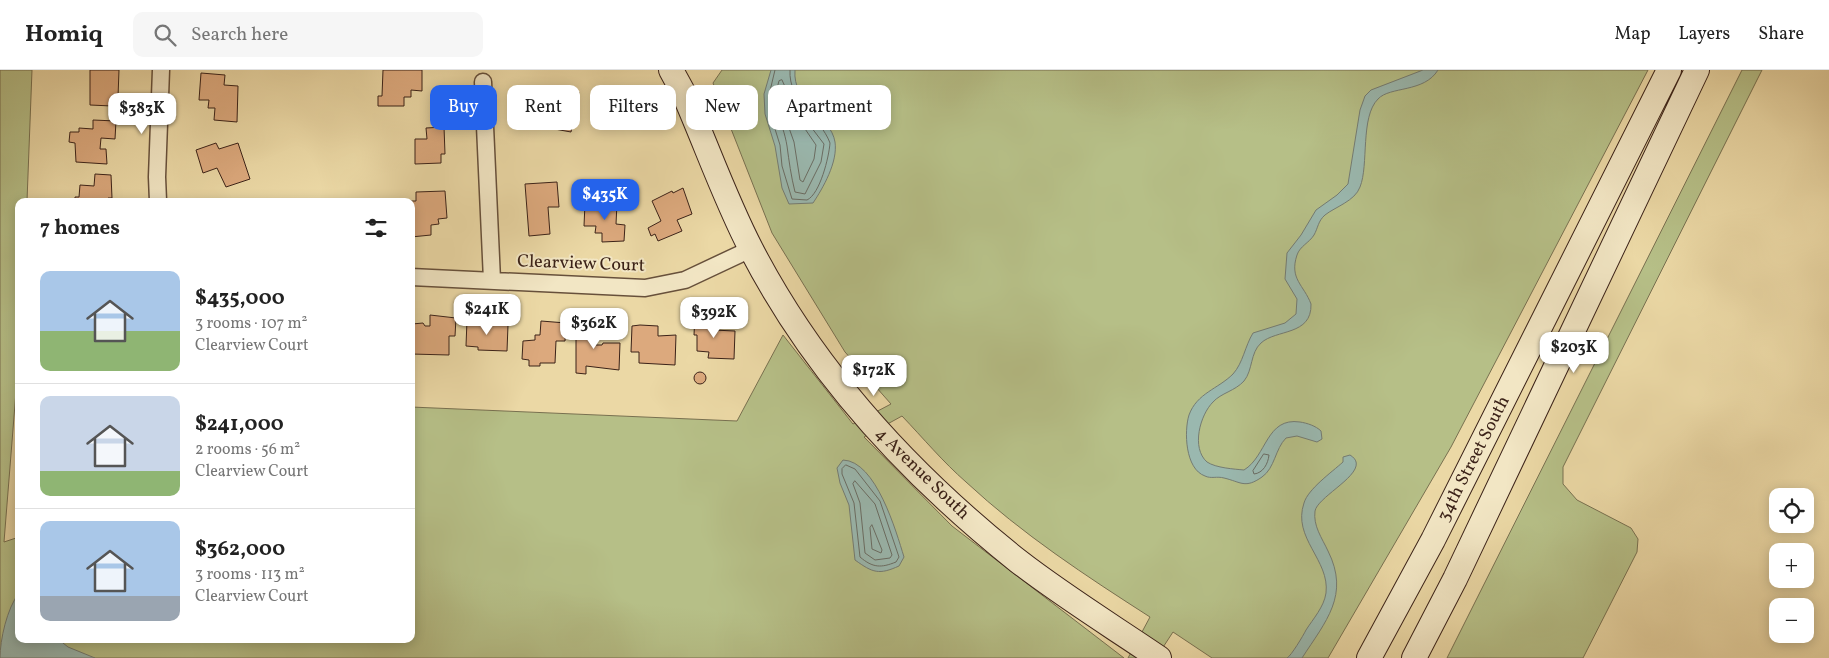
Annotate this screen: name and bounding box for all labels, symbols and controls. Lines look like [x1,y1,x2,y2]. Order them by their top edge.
search box [133,12,483,57]
text: Homiq [25,18,103,52]
icon: search [151,21,179,49]
text: Search here [191,22,288,48]
text: Map [1614,22,1650,47]
text: Layers [1678,22,1730,47]
text: Share [1758,22,1804,47]
chip: Buy [430,85,497,130]
chip: Rent [507,85,580,130]
chip: Filters [590,85,676,130]
chip: New [686,85,758,130]
chip: Apartment [768,85,891,130]
pin: $383K [107,92,177,135]
text: $383K [119,98,165,120]
pin: $435K [570,178,640,221]
text: $435K [582,184,628,206]
text: 7 homes [40,214,120,243]
icon: filters [362,214,390,242]
street label: Clearview Court [517,249,645,279]
text: $435,000 [195,284,285,313]
icon: home [80,291,140,351]
pin: $241K [452,294,522,336]
pin: $392K [679,296,749,339]
text: $241K [465,299,509,321]
text: $392K [691,302,737,324]
pin: $362K [559,308,629,350]
text: 3 rooms · 107 m² [195,313,308,335]
text: $362K [571,313,617,335]
pin: $203K [1539,332,1609,374]
text: Clearview Court [195,335,309,357]
text: $203K [1551,337,1597,359]
pin: $172K [839,354,909,397]
text: $172K [853,360,895,382]
street label: 34th Street South [1432,392,1517,526]
text: $241,000 [195,410,284,439]
icon: home [80,416,140,476]
street label: 4 Avenue South [869,422,975,526]
text: 2 rooms · 56 m² [195,439,300,461]
text: Clearview Court [195,461,309,483]
map controls [1769,488,1814,643]
button: locate [1769,488,1814,533]
text: $362,000 [195,535,285,564]
icon: home [80,541,140,601]
button: + [1769,543,1814,588]
text: 3 rooms · 113 m² [195,564,305,586]
text: Clearview Court [195,586,309,608]
button: − [1769,598,1814,643]

